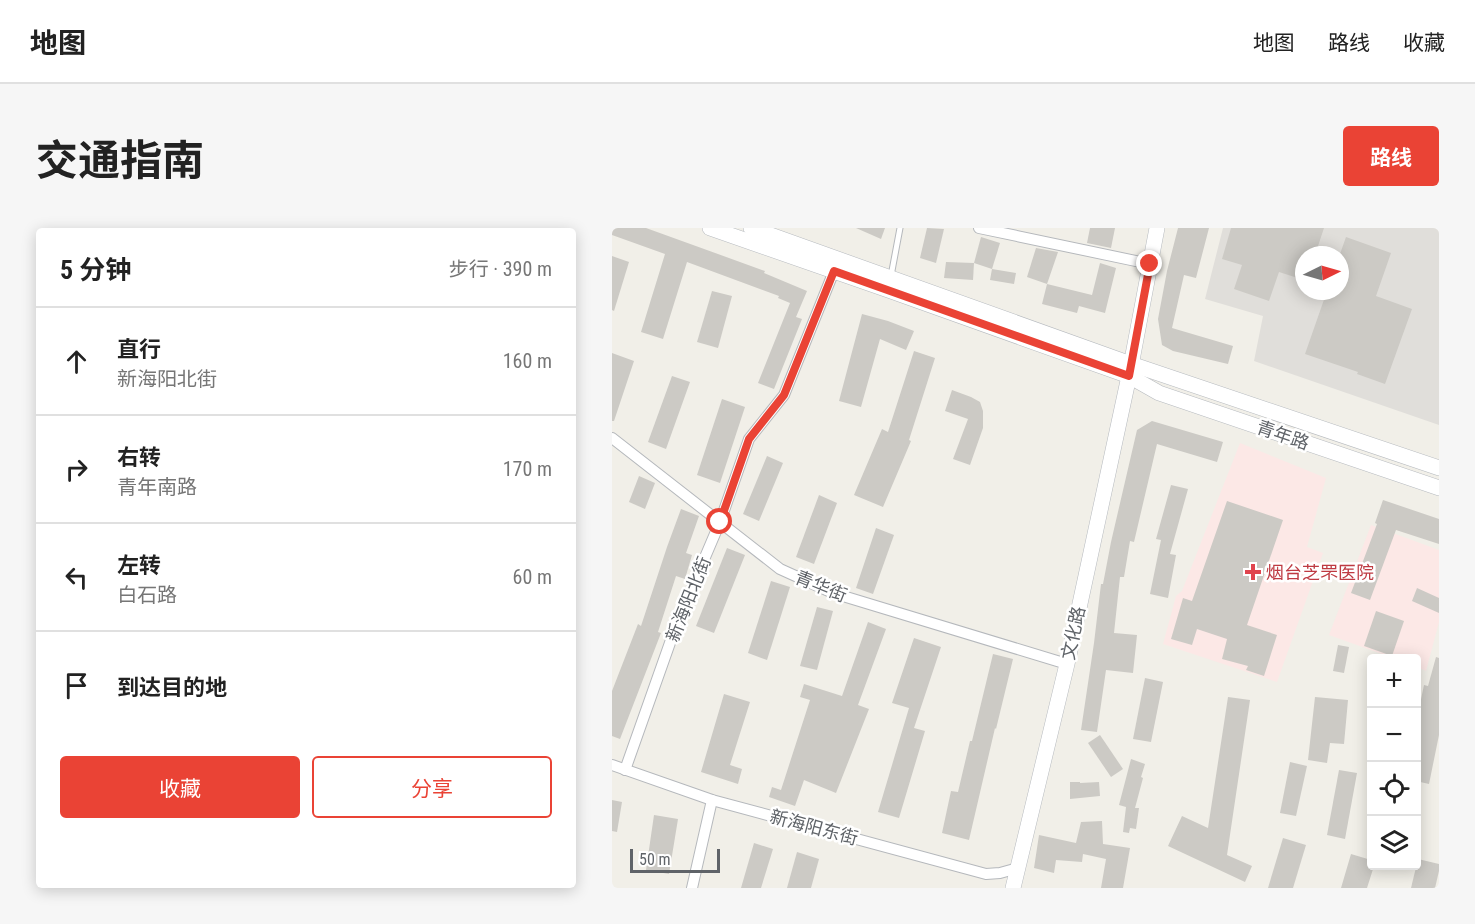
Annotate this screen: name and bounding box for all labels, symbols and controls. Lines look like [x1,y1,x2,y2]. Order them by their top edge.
text: 地图 [30,27,86,60]
text: 地图 [1253,31,1295,55]
text: 路线 [1328,31,1370,55]
text: 收藏 [1403,31,1445,55]
button: 路线 [1343,126,1439,186]
text: 交通指南 [36,136,204,185]
north arrow [1295,246,1349,300]
route end [1136,250,1162,276]
text: 5 分钟 [60,255,131,285]
text: 步行 · 390 m [449,257,552,281]
text: 直行 [117,337,161,362]
icon: ahead [60,345,93,378]
text: 160 m [503,349,552,373]
text: 新海阳北街 [117,367,217,391]
street label: 青年路 [1254,416,1312,454]
text: 右转 [117,445,161,470]
icon: right [60,453,93,486]
text: 170 m [503,457,552,481]
text: 青年南路 [117,475,197,499]
route start [706,508,732,534]
text: 左转 [117,553,161,578]
street label: 新海阳北街 [661,553,715,645]
icon: left [60,561,93,594]
place label: 烟台芝罘医院 [1266,562,1374,583]
marker: 烟台芝罘医院 [1244,563,1262,581]
text: 60 m [513,565,552,589]
street label: 青华街 [792,566,850,606]
text: 白石路 [117,583,177,607]
street label: 文化路 [1057,604,1089,662]
map controls [1367,654,1421,870]
button: + [1367,654,1421,708]
icon: arrive [60,669,93,702]
text: 到达目的地 [117,675,227,700]
button: − [1367,708,1421,762]
button: 收藏 [60,756,300,818]
button: 分享 [312,756,552,818]
button: locate [1367,762,1421,816]
street label: 新海阳东街 [768,805,860,849]
button: layers [1367,816,1421,870]
scale bar [630,846,720,874]
text: 50 m [639,850,671,869]

